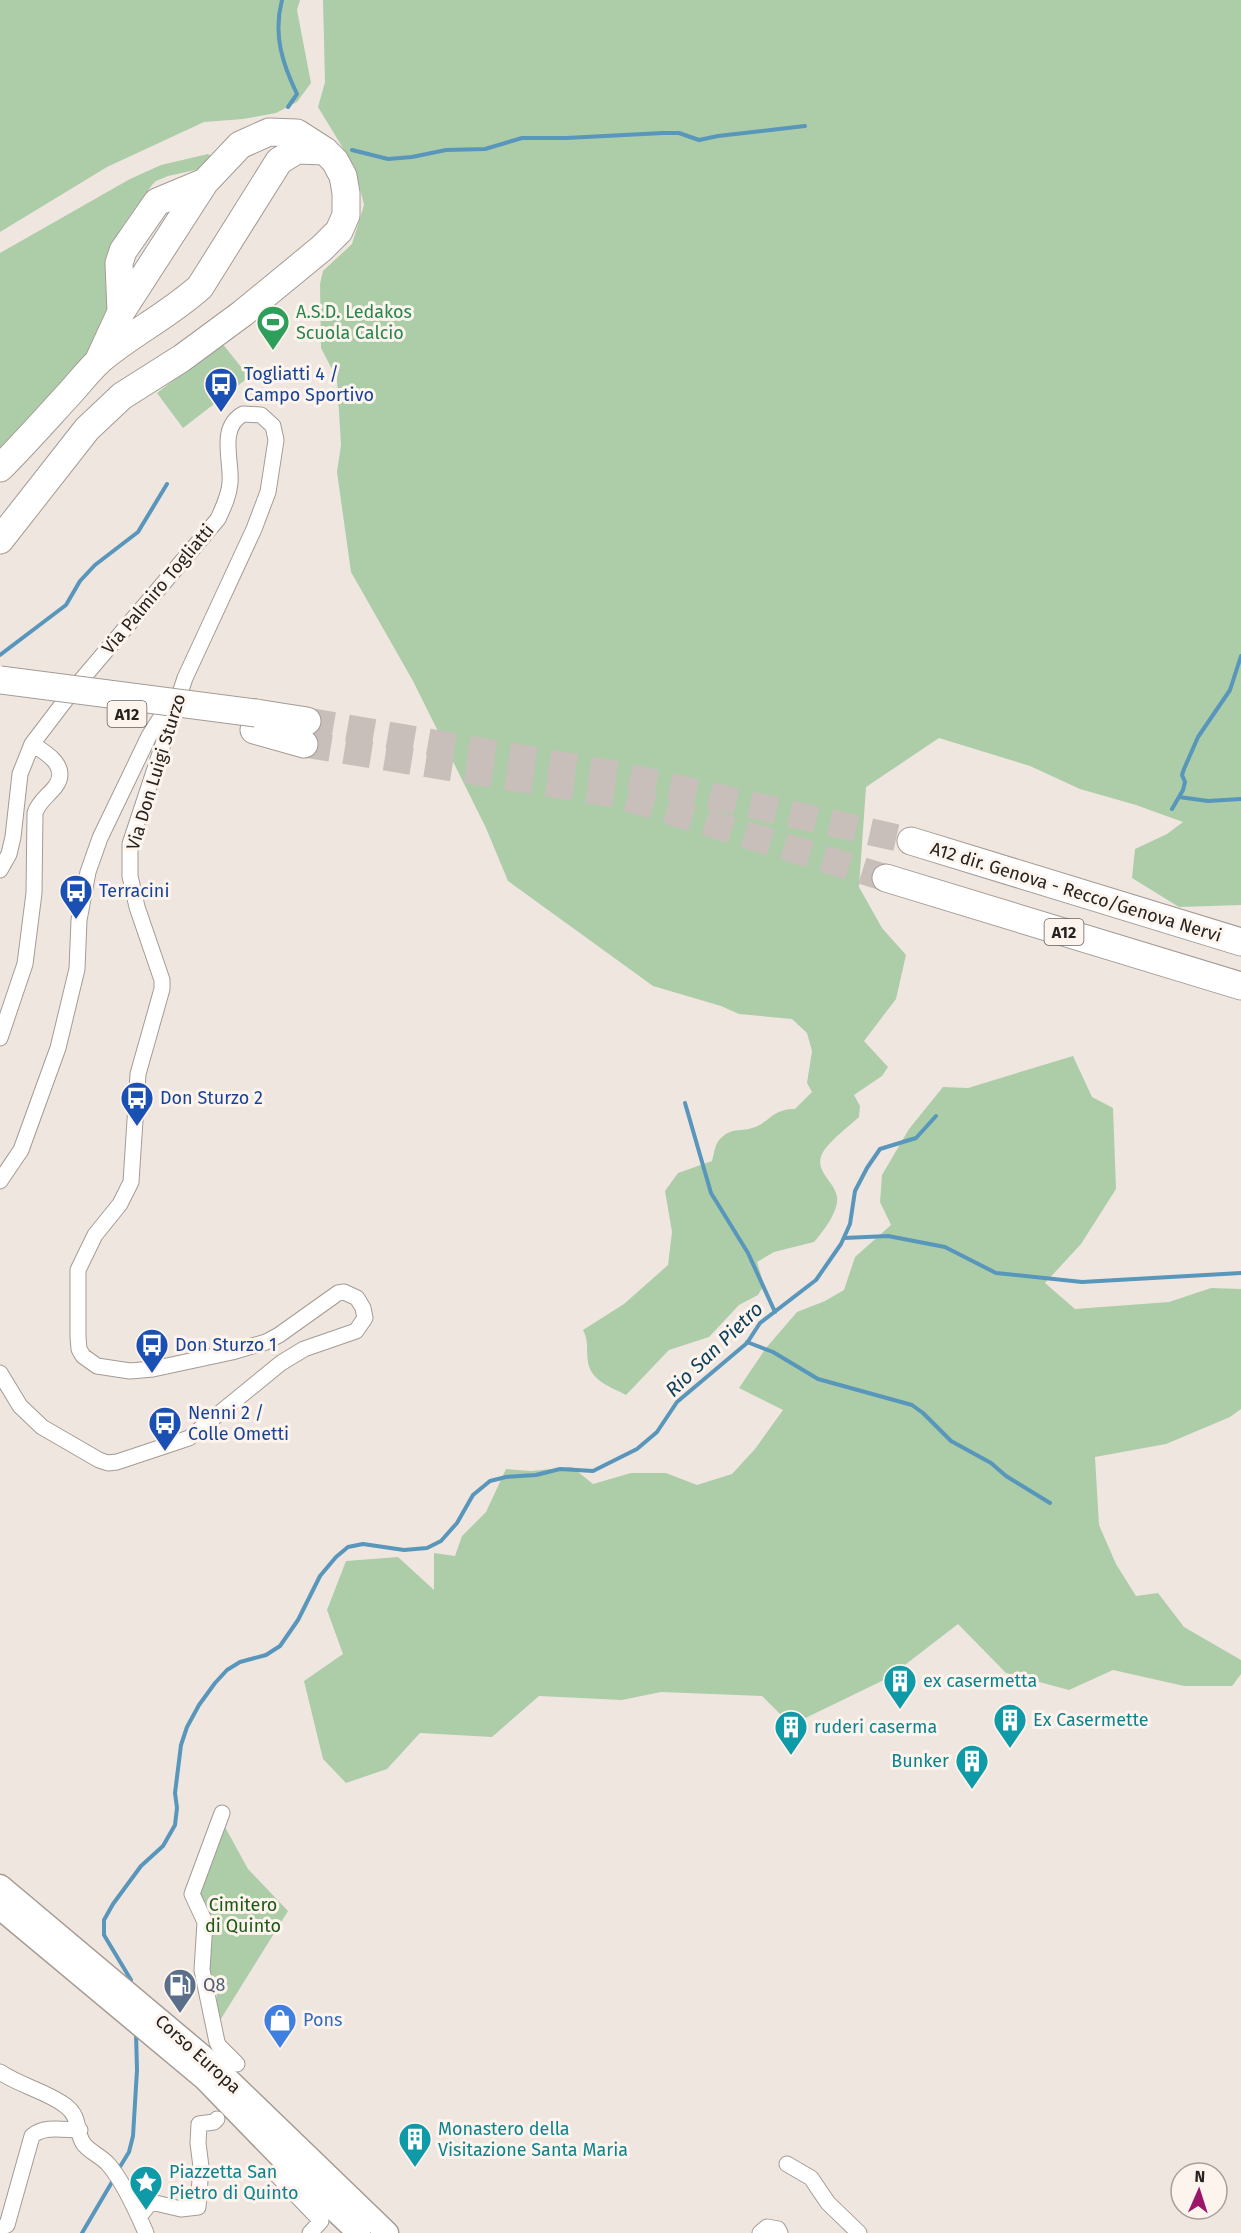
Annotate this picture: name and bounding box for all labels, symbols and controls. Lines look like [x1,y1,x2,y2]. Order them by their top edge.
place label: A.S.D. Ledakos Scuola Calcio [296,301,412,344]
sports icon: A.S.D. Ledakos Scuola Calcio [255,304,291,351]
place label: Togliatti 4 / Campo Sportivo [244,363,374,406]
bus stop icon: Togliatti 4 / Campo Sportivo [203,366,239,413]
street label: Via Palmiro Togliatti [97,520,219,658]
street label: Via Don Luigi Sturzo [122,691,190,853]
road number: A12 [108,701,146,727]
street label: A12 dir. Genova - Recco/Genova Nervi [928,837,1224,947]
bus stop icon: Terracini [58,873,94,920]
place label: Terracini [99,880,170,902]
road number: A12 [1044,919,1084,945]
bus stop icon: Don Sturzo 2 [119,1080,155,1127]
place label: Don Sturzo 2 [160,1087,263,1109]
water label: Rio San Pietro [660,1296,768,1402]
bus stop icon: Don Sturzo 1 [134,1327,170,1374]
place label: Don Sturzo 1 [175,1334,277,1356]
place label: Nenni 2 / Colle Ometti [188,1402,289,1445]
bus stop icon: Nenni 2 / Colle Ometti [147,1405,183,1452]
building icon: ex casermetta [882,1663,918,1710]
place label: ex casermetta [923,1670,1037,1692]
building icon: Ex Casermette [992,1702,1028,1749]
building icon: ruderi caserma [773,1709,809,1756]
place label: Ex Casermette [1033,1709,1149,1731]
place label: ruderi caserma [814,1716,937,1738]
building icon: Bunker [954,1743,990,1790]
place label: Bunker [891,1750,949,1772]
park label: Cimitero di Quinto [205,1894,281,1937]
fuel station icon: Q8 [162,1967,198,2014]
place label: Q8 [203,1974,225,1996]
shop icon: Pons [262,2002,298,2049]
place label: Pons [303,2009,342,2031]
street label: Corso Europa [151,2010,245,2098]
place label: Monastero della Visitazione Santa Maria [438,2118,628,2161]
building icon: Monastero della Visitazione Santa Maria [397,2121,433,2168]
place label: Piazzetta San Pietro di Quinto [169,2161,298,2204]
north arrow [1169,2161,1229,2221]
place icon: Piazzetta San Pietro di Quinto [128,2164,164,2211]
text: N [1194,2167,1206,2186]

